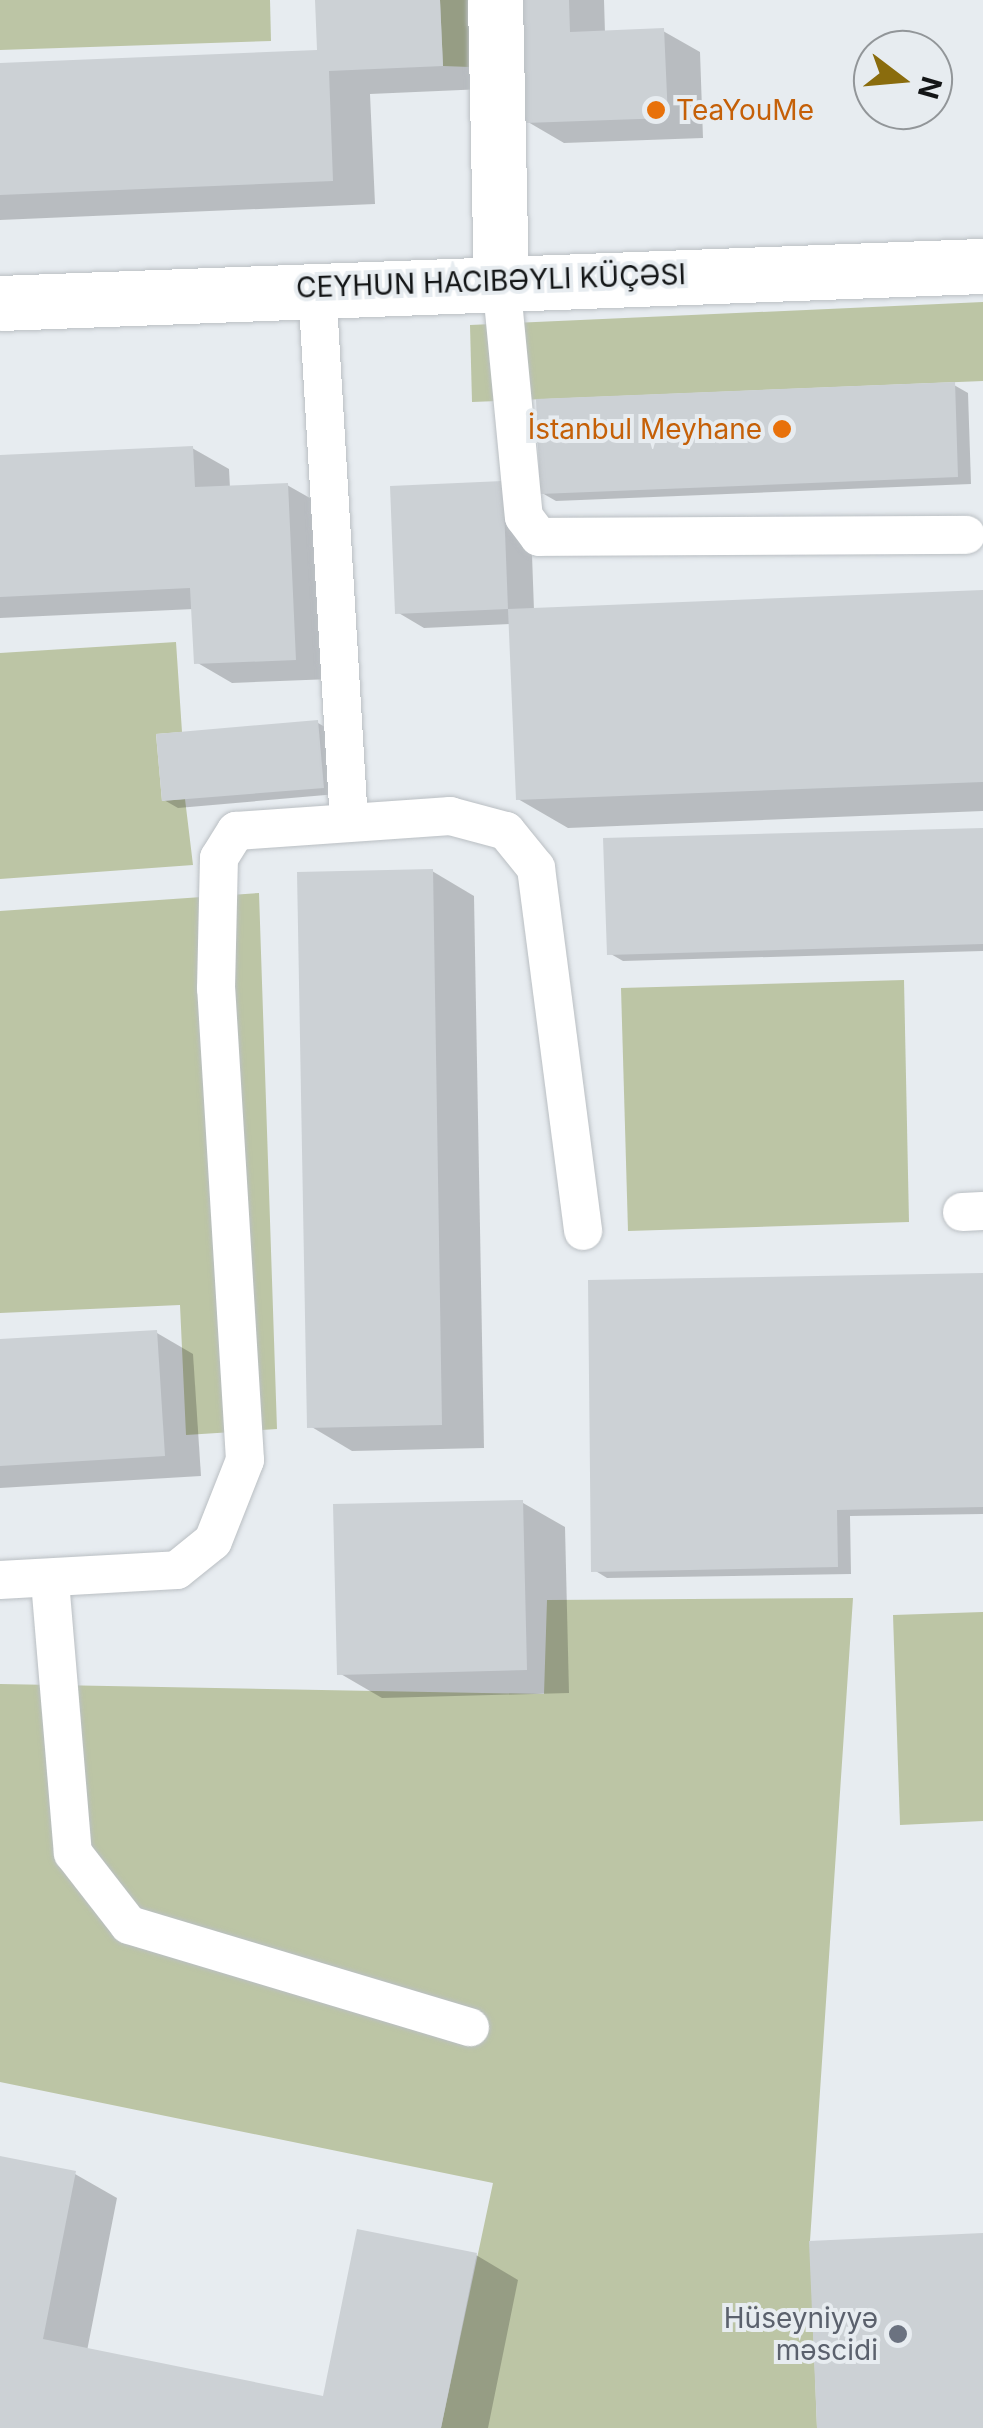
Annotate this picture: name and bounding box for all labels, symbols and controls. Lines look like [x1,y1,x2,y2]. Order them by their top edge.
north arrow [853,30,953,130]
text: N [911,73,949,103]
place label: TeaYouMe [676,93,814,127]
marker: TeaYouMe [645,99,667,121]
street label: CEYHUN HACIBƏYLI KÜÇƏSI [296,257,686,305]
place label: İstanbul Meyhane [528,412,762,446]
marker: İstanbul Meyhane [771,418,793,440]
place label: Hüseyniyyə məscidi [724,2301,878,2367]
marker: Hüseyniyyə məscidi [887,2323,909,2345]

